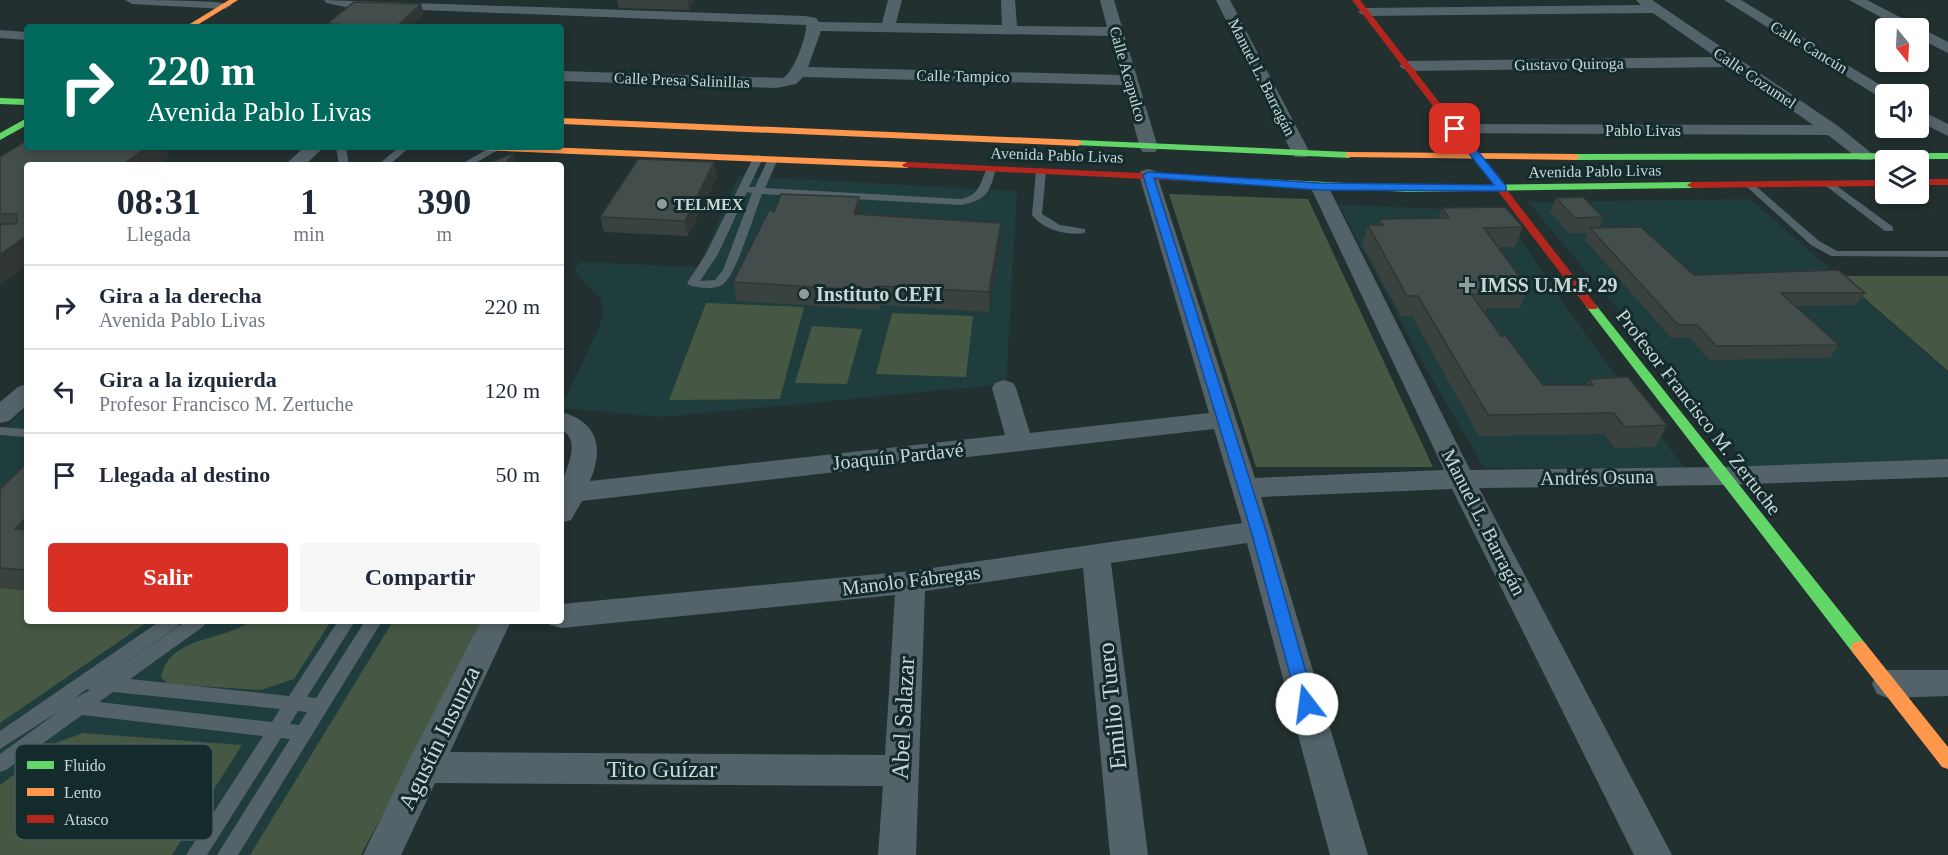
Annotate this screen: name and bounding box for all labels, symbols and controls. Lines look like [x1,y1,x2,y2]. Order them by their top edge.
street label: Manuel L. Barragán [1224,16,1299,139]
street label: Calle Cancún [1767,17,1851,77]
north arrow [1875,18,1929,72]
map controls [1875,18,1929,204]
street label: Calle Acapulco [1105,24,1150,124]
street label: Calle Cozumel [1711,44,1800,112]
icon: right [48,48,126,126]
text: 220 m [147,48,256,94]
street label: Gustavo Quiroga [1514,55,1624,74]
street label: Calle Tampico [916,67,1010,86]
street label: Calle Presa Salinillas [614,69,750,91]
button: sound [1875,84,1929,138]
text: Avenida Pablo Livas [147,97,371,127]
pin [1429,103,1480,154]
icon: arrive [1438,112,1471,145]
street label: Pablo Livas [1605,122,1681,139]
street label: Avenida Pablo Livas [990,144,1124,166]
button: layers [1875,150,1929,204]
street label: Avenida Pablo Livas [1528,161,1662,181]
text: 08:31 [117,182,201,222]
text: 1 [300,182,318,222]
text: 390 [417,182,471,222]
place label: TELMEX [674,196,744,213]
marker: TELMEX [655,197,669,211]
text: Llegada [127,223,191,245]
text: min [293,223,325,245]
text: m [437,223,452,245]
place label: IMSS U.M.F. 29 [1480,274,1618,296]
marker: IMSS U.M.F. 29 [1458,276,1476,294]
text: Gira a la derecha [99,283,262,308]
place label: Instituto CEFI [816,283,942,305]
marker: Instituto CEFI [797,287,811,301]
icon: right [48,291,81,324]
text: 220 m [484,294,540,319]
street label: Profesor Francisco M. Zertuche [1612,305,1786,519]
text: Avenida Pablo Livas [99,309,265,331]
text: Gira a la izquierda [99,367,277,392]
icon: left [48,375,81,408]
text: 120 m [484,378,540,403]
text: Profesor Francisco M. Zertuche [99,393,353,415]
street label: Joaquín Pardavé [831,438,965,475]
street label: Manuel L. Barragán [1437,445,1530,599]
icon: arrive [48,459,81,492]
text: Llegada al destino [99,462,270,487]
text: 50 m [495,462,540,487]
street label: Andrés Osuna [1540,465,1654,489]
button: Salir [48,543,288,612]
button: Compartir [300,543,540,612]
street label: Manolo Fábregas [840,561,982,600]
street label: Emilio Tuero [1092,641,1132,771]
street label: Abel Salazar [887,656,919,780]
street label: Agustín Insunza [393,662,485,814]
position arrow [1275,672,1339,736]
legend [15,744,213,840]
street label: Tito Guízar [607,756,717,782]
text: Fluido [64,757,106,774]
text: Lento [64,784,101,801]
text: Atasco [64,811,108,828]

